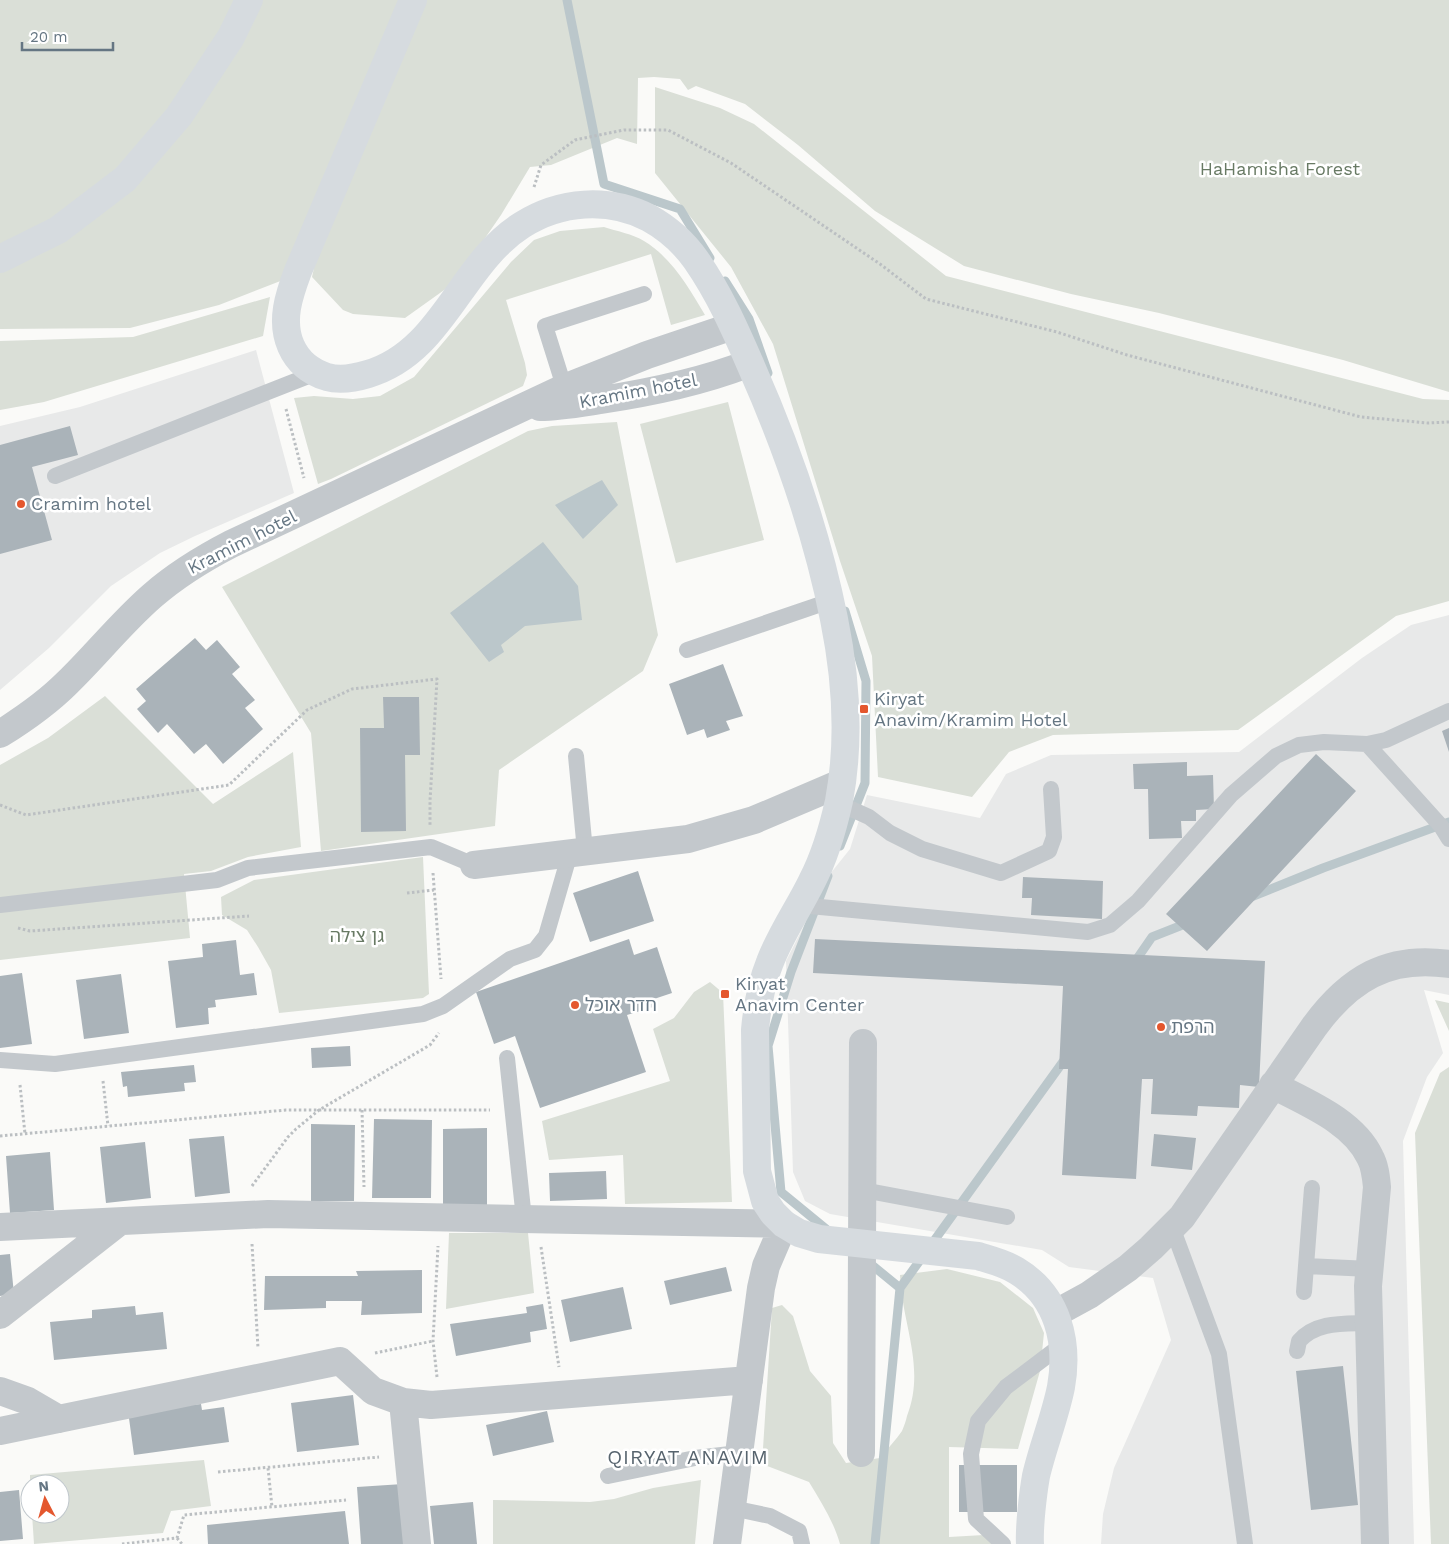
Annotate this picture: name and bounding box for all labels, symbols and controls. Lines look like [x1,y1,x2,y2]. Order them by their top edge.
scale bar [22,20,114,52]
text: 20 m [30,28,68,46]
park label: HaHamisha Forest [1200,158,1361,179]
street label: Kramim hotel [577,369,699,412]
place label: Cramim hotel [31,493,152,514]
marker: Cramim hotel [15,498,27,510]
street label: Kramim hotel [184,505,300,578]
place label: Kiryat Anavim/Kramim Hotel [874,688,1068,730]
marker: Kiryat Anavim/Kramim Hotel [858,703,870,715]
park label: גן צילה [330,925,384,946]
place label: Kiryat Anavim Center [735,973,864,1015]
marker: Kiryat Anavim Center [719,988,731,1000]
place label: חדר אוכל [585,994,657,1015]
marker: חדר אוכל [569,999,581,1011]
place label: הרפת [1171,1016,1215,1037]
marker: הרפת [1155,1021,1167,1033]
district label: QIRYAT ANAVIM [607,1445,769,1469]
north arrow [20,1474,70,1524]
text: N [38,1478,50,1495]

